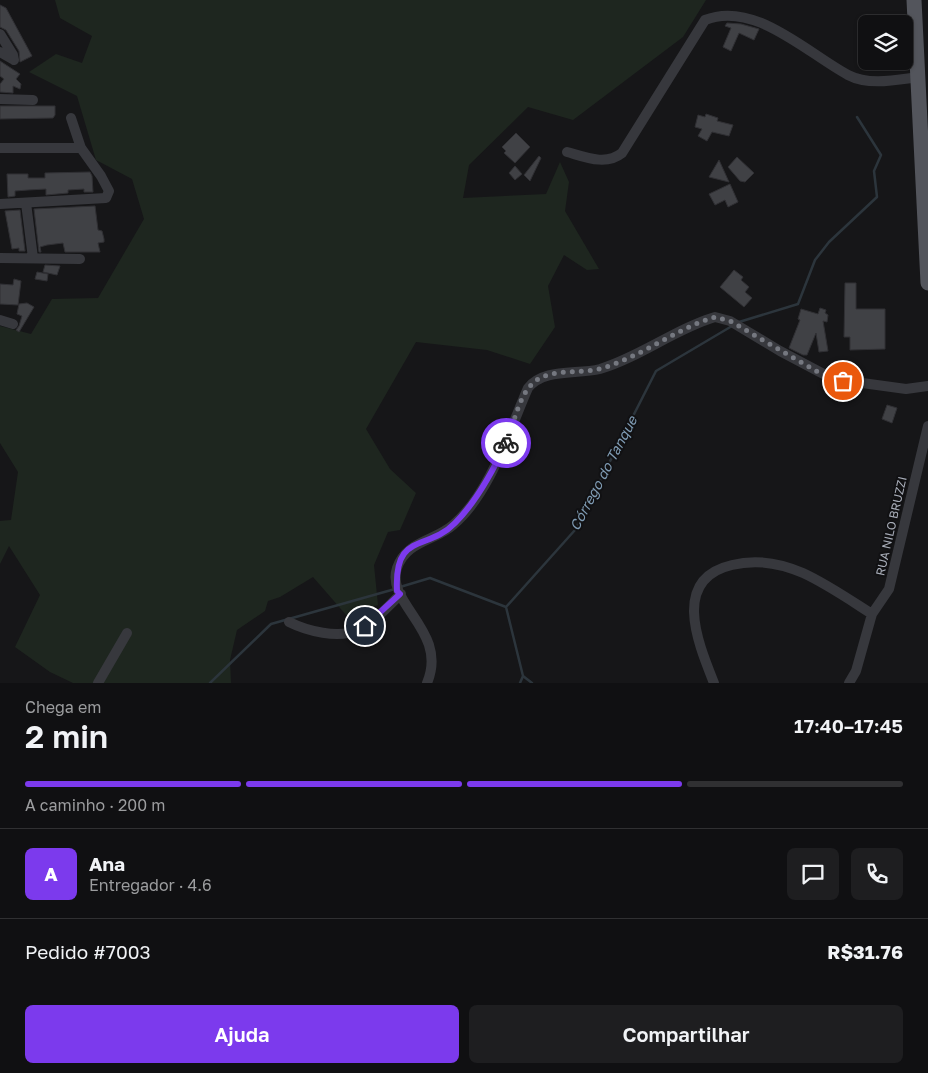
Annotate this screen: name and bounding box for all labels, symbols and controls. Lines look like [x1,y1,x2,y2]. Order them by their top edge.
map controls [858,15,913,70]
button: layers [858,15,913,70]
pin [822,360,864,402]
icon: bag [829,367,857,395]
water label: Córrego do Tanque [566,412,641,533]
courier [481,418,531,468]
icon: bike [492,429,520,457]
street label: RUA NILO BRUZZI [872,475,910,577]
pin [344,605,386,647]
icon: home [351,612,379,640]
text: Chega em [25,697,101,717]
text: 17:40–17:45 [794,714,903,737]
text: 2 min [25,717,108,755]
text: A caminho · 200 m [25,795,165,815]
button: chat [787,848,839,900]
button: phone [851,848,903,900]
text: Ana [89,852,125,875]
text: A [44,862,58,885]
text: Entregador · 4.6 [89,875,212,895]
text: Pedido #7003 [25,940,151,963]
text: R$31.76 [827,940,903,963]
button: Ajuda [25,1005,459,1063]
button: Compartilhar [469,1005,903,1063]

